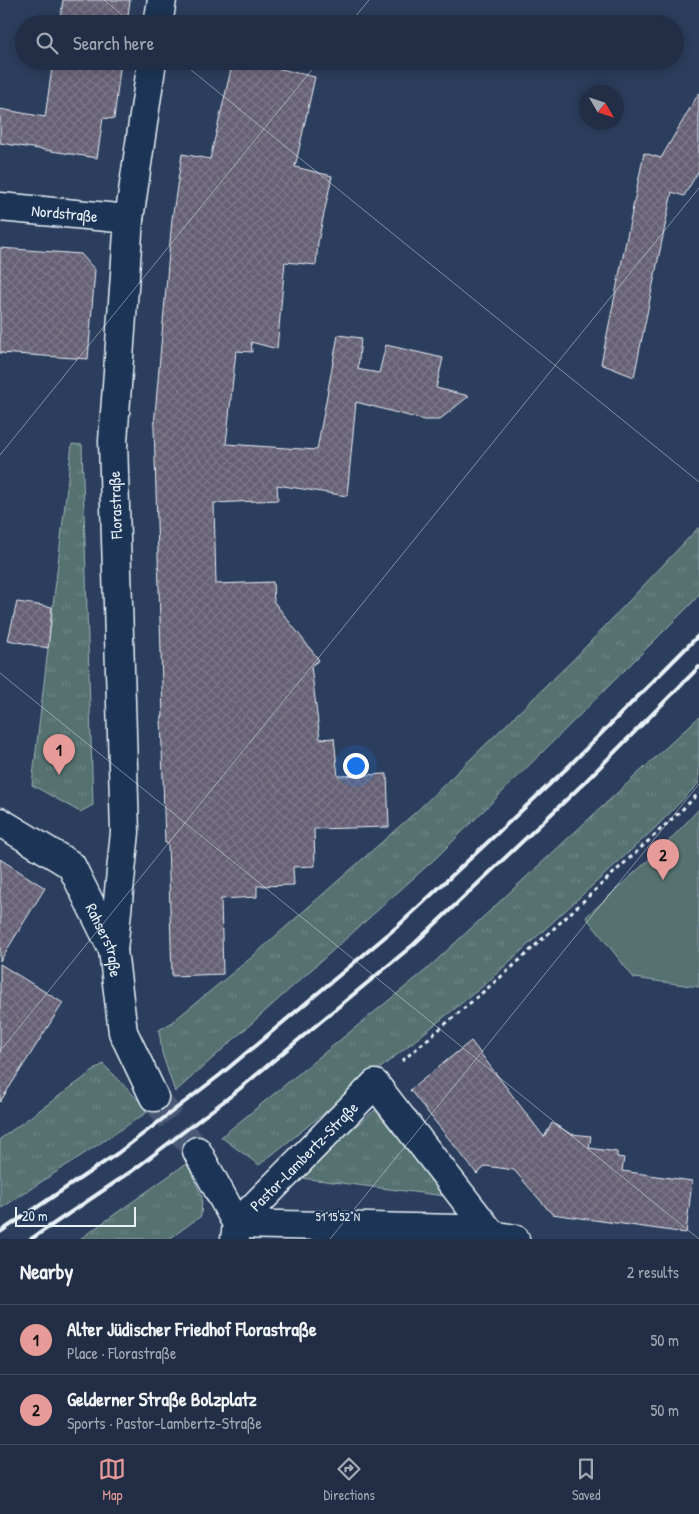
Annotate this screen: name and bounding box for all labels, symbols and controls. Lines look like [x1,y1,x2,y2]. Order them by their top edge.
search box [15,15,684,70]
icon: search [33,29,61,57]
text: Search here [73,30,154,56]
north arrow [579,85,624,130]
street label: Nordstraße [31,199,99,227]
street label: Florastraße [103,470,127,540]
pin: 1 [43,734,75,775]
your location [343,753,369,779]
pin: 2 [647,839,679,880]
street label: Rahserstraße [81,900,127,979]
street label: Pastor-Lambertz-Straße [245,1096,363,1216]
scale bar [15,1204,136,1227]
text: 20 m [22,1206,48,1225]
text: 51°15'52"N [316,1208,360,1225]
text: Nearby [20,1257,73,1286]
text: 2 results [627,1261,679,1283]
text: Alter Jüdischer Friedhof Florastraße [67,1316,317,1342]
text: 1 [33,1329,39,1351]
text: 50 m [651,1329,679,1351]
text: Place · Florastraße [67,1342,176,1364]
text: Gelderner Straße Bolzplatz [67,1386,257,1412]
text: 2 [32,1399,40,1421]
text: 50 m [651,1399,679,1421]
text: Sports · Pastor-Lambertz-Straße [67,1412,262,1434]
tab: Map [98,1455,126,1504]
tab: Directions [323,1455,375,1504]
tab: Saved [572,1455,601,1504]

